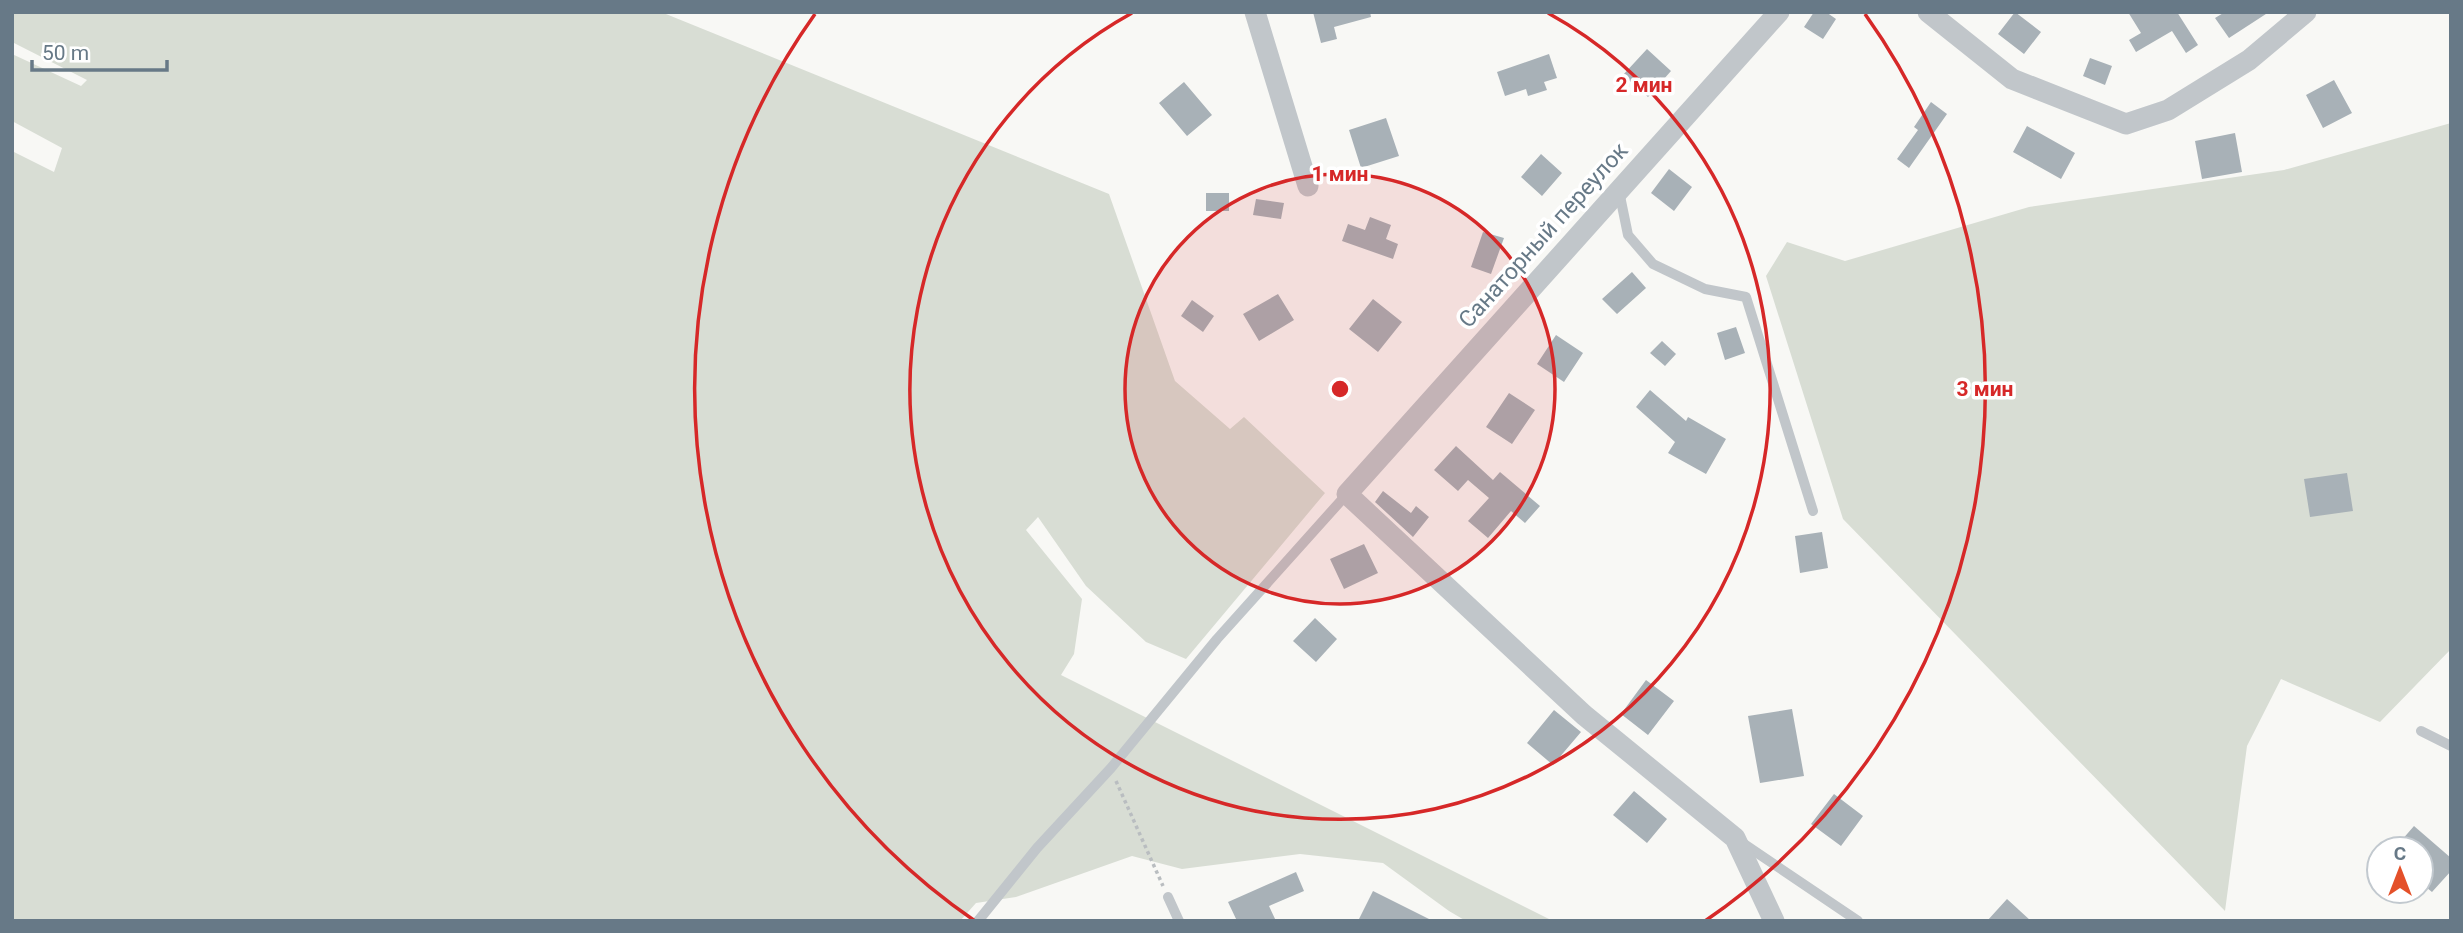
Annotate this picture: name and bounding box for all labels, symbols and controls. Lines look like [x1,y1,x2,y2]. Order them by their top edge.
scale bar [32,28,166,72]
text: 50 m [42,41,89,65]
text: 2 мин [1616,73,1673,97]
street label: Санаторный переулок [1453,137,1634,333]
text: 1 мин [1312,162,1369,186]
centre of rings [1328,377,1352,401]
text: 3 мин [1957,377,2014,401]
north arrow [2365,835,2435,905]
text: С [2394,842,2406,865]

